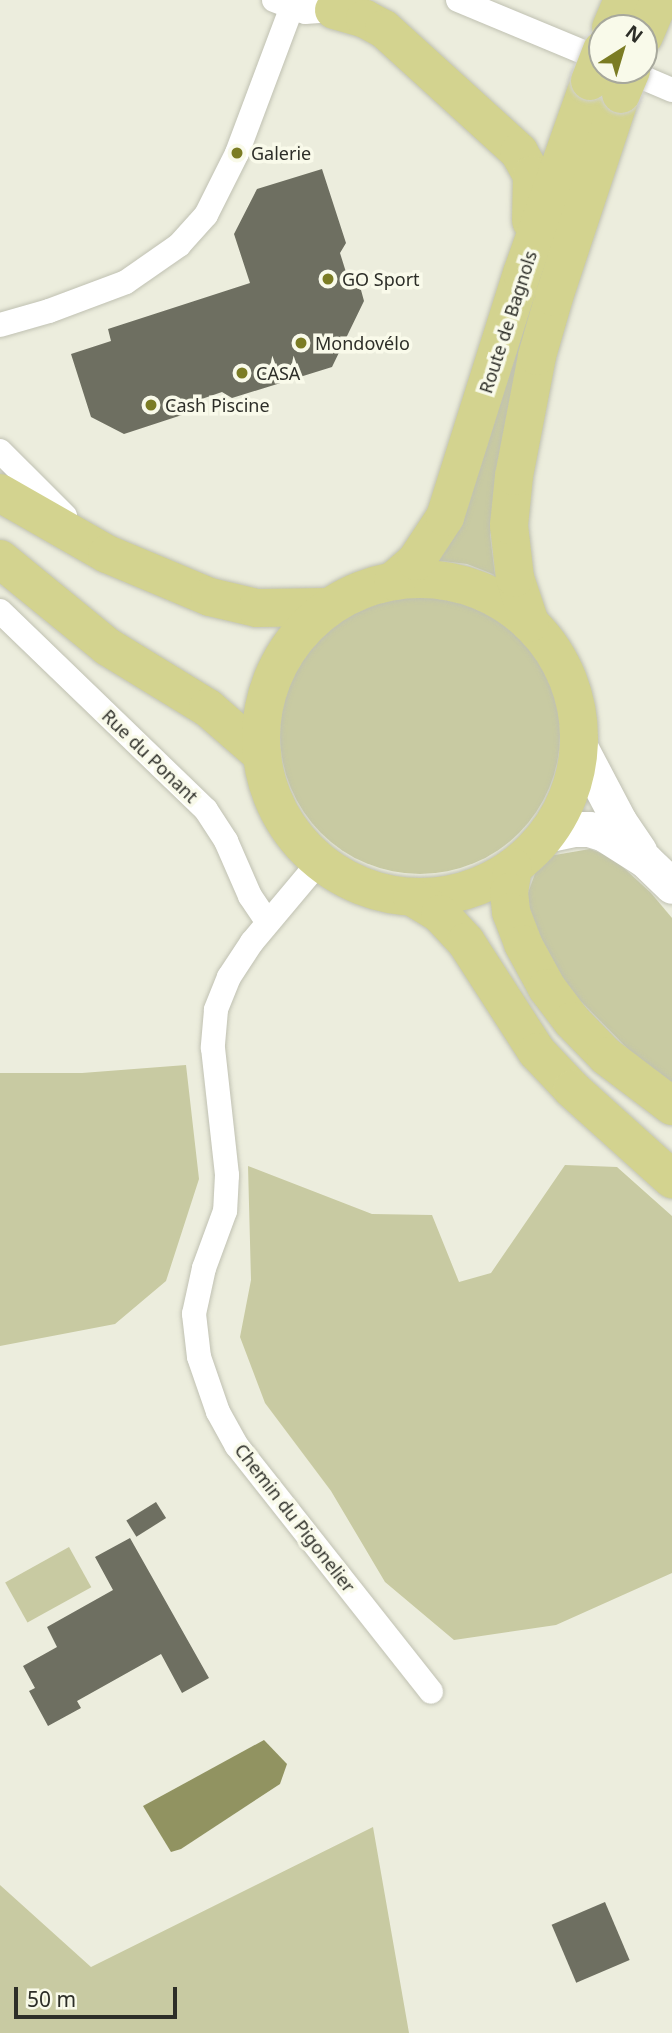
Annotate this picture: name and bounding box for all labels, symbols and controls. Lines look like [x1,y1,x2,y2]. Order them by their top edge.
north arrow [588,14,658,84]
text: N [620,19,648,49]
place label: Galerie [251,142,311,164]
marker: Galerie [229,145,245,161]
street label: Route de Bagnols [475,248,541,396]
place label: GO Sport [342,268,420,290]
marker: GO Sport [320,271,336,287]
place label: Mondovélo [315,332,410,354]
marker: Mondovélo [293,335,309,351]
place label: CASA [256,362,300,384]
marker: CASA [234,365,250,381]
place label: Cash Piscine [165,394,270,416]
marker: Cash Piscine [143,397,159,413]
street label: Rue du Ponant [98,705,202,807]
street label: Chemin du Pigonelier [230,1439,360,1597]
scale bar [18,1974,180,2018]
text: 50 m [27,1985,76,2013]

